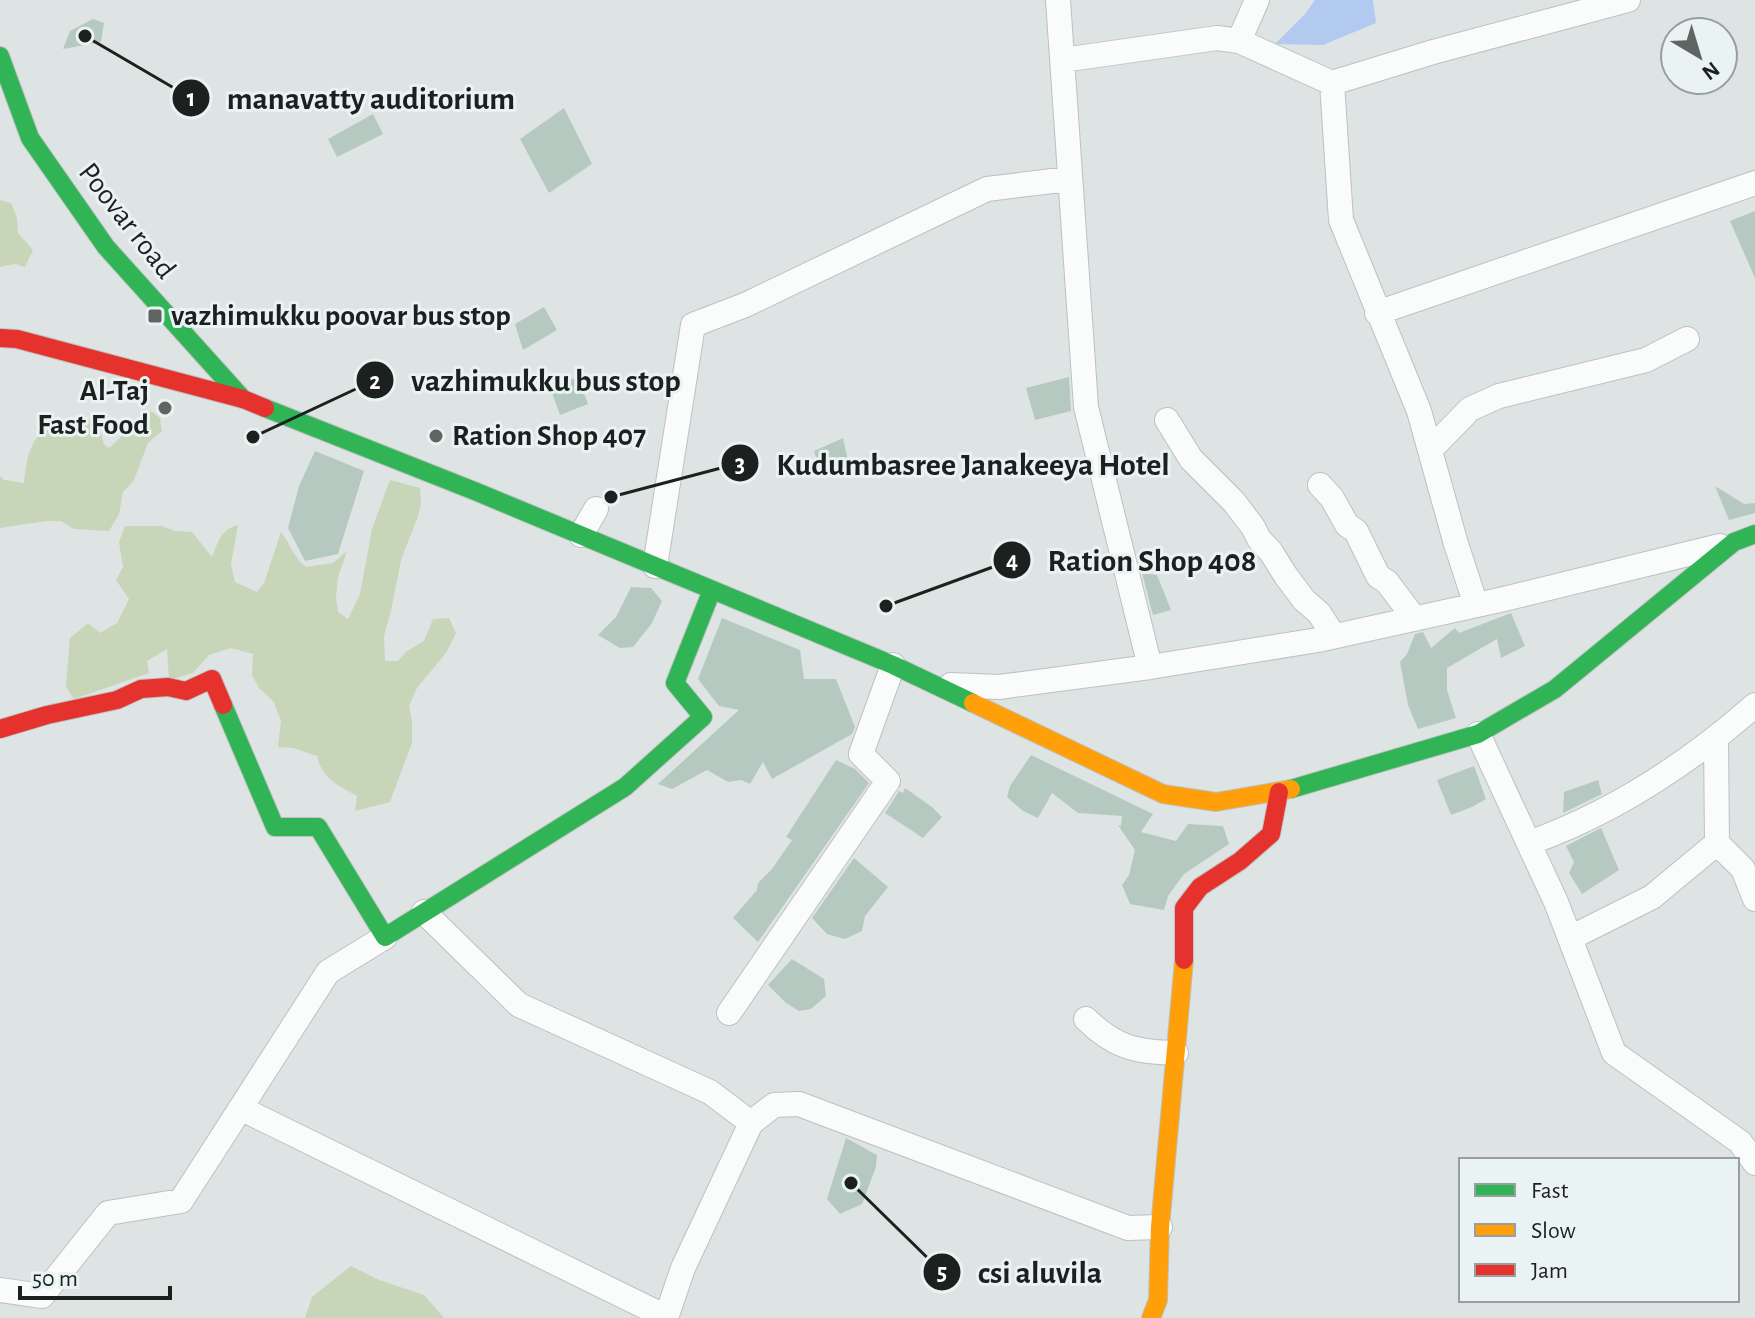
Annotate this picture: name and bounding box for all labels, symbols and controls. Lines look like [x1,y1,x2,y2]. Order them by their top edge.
north arrow [1659,16,1739,96]
text: N [1698,58,1723,84]
callout: manavatty auditorium [171,70,531,126]
text: manavatty auditorium [227,83,515,115]
text: 1 [187,87,195,111]
street label: Poovar road [73,158,181,284]
place label: vazhimukku poovar bus stop [171,301,511,331]
marker: vazhimukku poovar bus stop [146,307,164,325]
callout: vazhimukku bus stop [355,352,697,408]
text: vazhimukku bus stop [411,365,681,397]
text: 2 [369,370,381,394]
place label: Al-Taj Fast Food [37,376,149,440]
marker: Al-Taj Fast Food [156,399,174,417]
place label: Ration Shop 407 [452,421,646,451]
marker: Ration Shop 407 [427,427,445,445]
callout: Kudumbasree Janakeeya Hotel [720,435,1186,491]
text: Kudumbasree Janakeeya Hotel [776,449,1170,481]
text: 3 [735,453,745,477]
callout: Ration Shop 408 [992,532,1273,588]
text: Ration Shop 408 [1047,545,1257,577]
text: 4 [1006,549,1018,573]
legend [1459,1158,1739,1302]
text: Fast [1531,1179,1569,1203]
text: Slow [1531,1219,1576,1243]
callout: csi aluvila [922,1244,1118,1300]
scale bar [20,1250,170,1300]
text: csi aluvila [978,1257,1102,1289]
text: Jam [1531,1259,1568,1283]
text: 5 [937,1261,947,1285]
text: 50 m [32,1267,78,1291]

